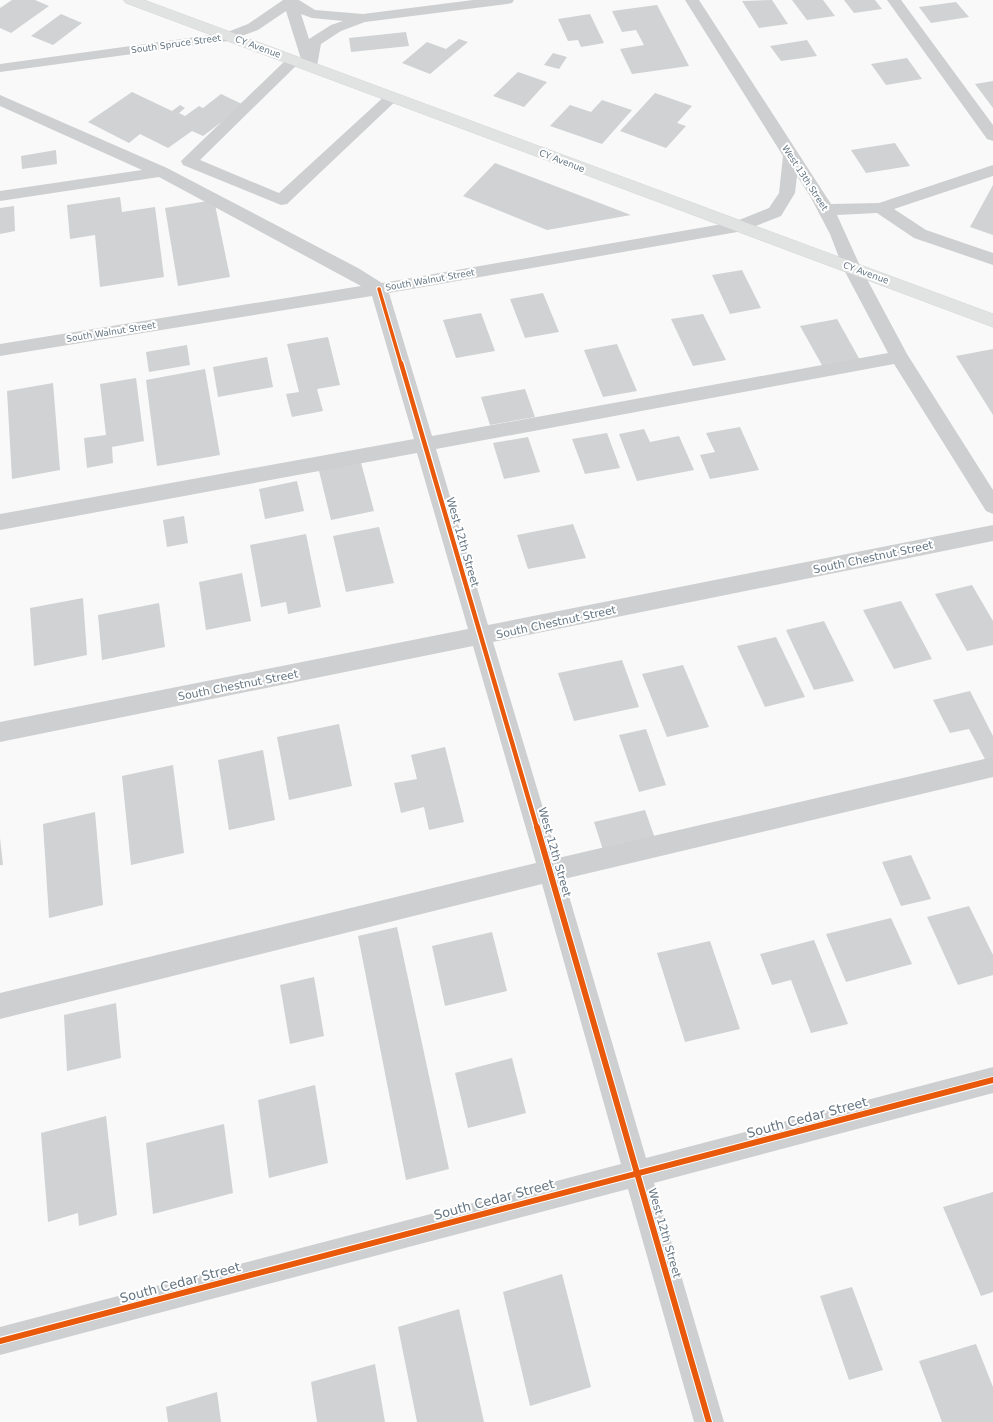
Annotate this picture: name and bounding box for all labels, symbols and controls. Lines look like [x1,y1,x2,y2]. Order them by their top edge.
street label: South Spruce Street [130,33,222,55]
street label: CY Avenue [234,34,283,60]
street label: West 13th Street [780,143,830,213]
street label: CY Avenue [538,148,587,174]
street label: CY Avenue [842,260,891,286]
street label: South Walnut Street [385,267,476,293]
street label: South Walnut Street [66,320,157,344]
street label: West 12th Street [443,496,482,589]
street label: South Chestnut Street [812,538,935,577]
street label: South Chestnut Street [495,603,618,642]
street label: South Chestnut Street [177,667,300,704]
street label: West 12th Street [535,806,574,899]
street label: South Cedar Street [745,1094,869,1141]
street label: South Cedar Street [432,1176,556,1223]
street label: West 12th Street [645,1187,684,1280]
street label: South Cedar Street [118,1259,242,1306]

